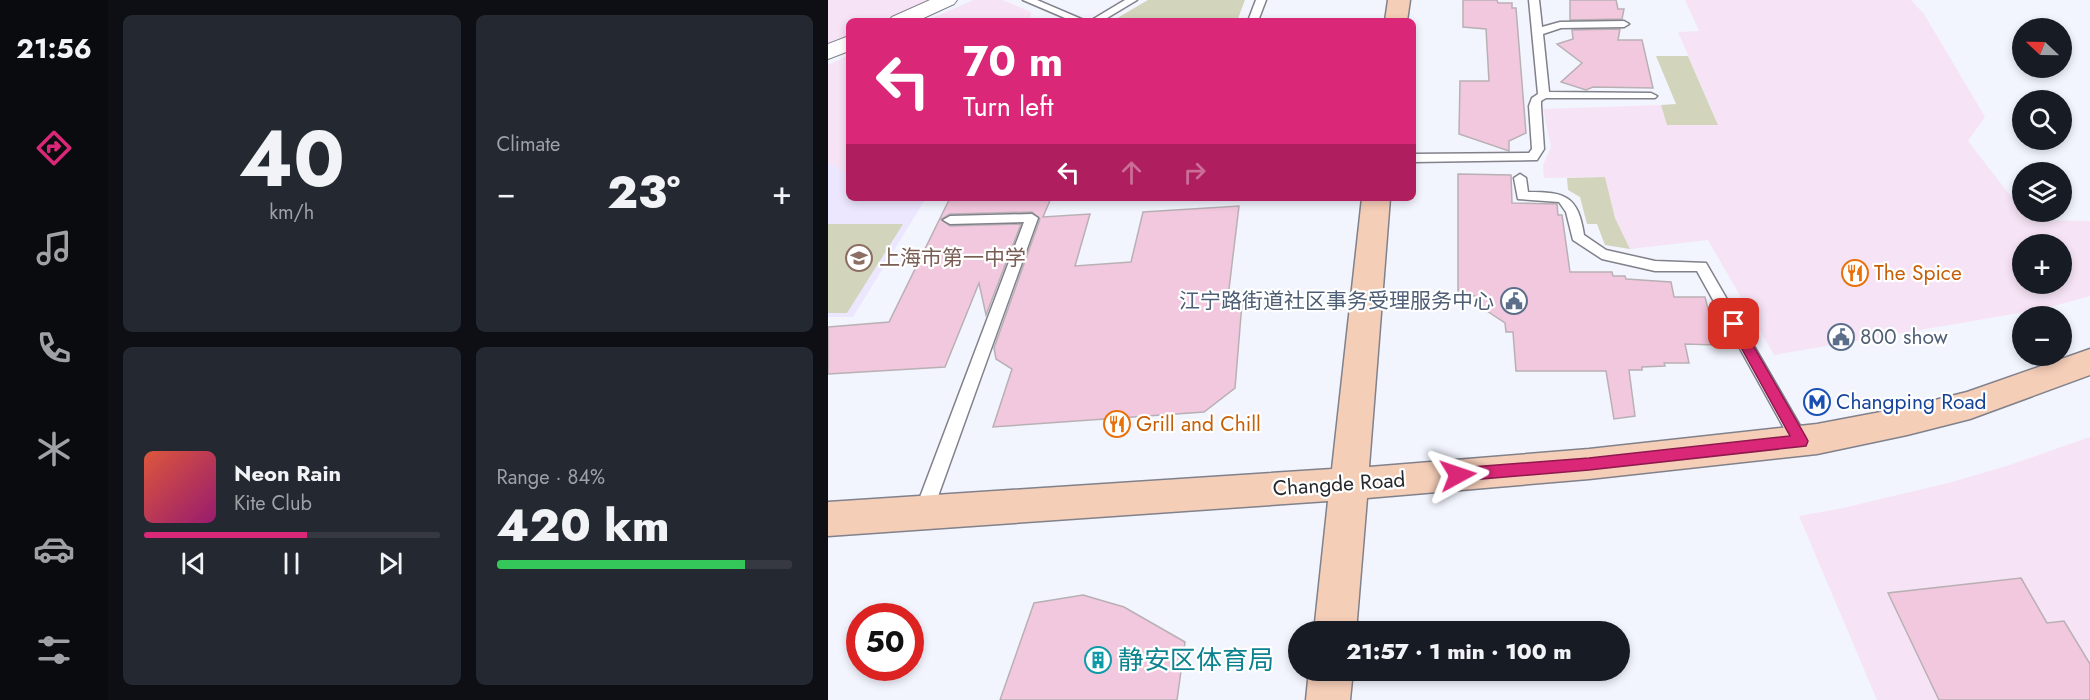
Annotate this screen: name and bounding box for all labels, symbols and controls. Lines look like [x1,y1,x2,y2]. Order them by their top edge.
north arrow [2012,18,2072,78]
map controls [2012,18,2072,366]
text: 21:56 [16,29,92,68]
text: 70 m [963,31,1063,92]
icon: left [864,42,942,120]
text: Turn left [963,87,1053,126]
button: search [2012,90,2072,150]
text: 40 [239,103,345,215]
icon: directions [33,127,75,169]
text: Climate [497,130,560,159]
icon: left [1052,156,1085,189]
icon: ahead [1115,156,1148,189]
icon: right [1178,156,1211,189]
text: 23° [607,160,680,225]
button: layers [2012,162,2072,222]
text: − [497,169,516,216]
text: + [772,169,792,216]
text: km/h [269,198,314,227]
icon: music [33,227,75,269]
button: + [2012,234,2072,294]
school or university icon: 上海市第一中学 [844,243,874,273]
place label: 上海市第一中学 [879,243,1026,273]
restaurant icon: The Spice [1840,258,1870,288]
place label: The Spice [1874,258,1962,288]
place label: 江宁路街道社区事务受理服务中心 [1179,286,1494,316]
public building icon: 江宁路街道社区事务受理服务中心 [1499,286,1529,316]
pin [1708,298,1759,349]
button: − [2012,306,2072,366]
icon: arrive [1717,307,1750,340]
public building icon: 800 show [1826,322,1856,352]
place label: 800 show [1860,322,1949,352]
icon: phone [33,327,75,369]
metro station icon: Changping Road [1802,387,1832,417]
place label: Changping Road [1836,387,1987,417]
restaurant icon: Grill and Chill [1102,409,1132,439]
place label: Grill and Chill [1136,409,1261,439]
icon: climate [33,428,75,470]
position arrow [1426,443,1490,507]
text: Neon Rain [234,457,341,489]
text: Range · 84% [497,463,605,492]
street label: Changde Road [1272,464,1406,504]
text: Kite Club [234,489,312,518]
text: 420 km [497,493,670,558]
icon: car [33,528,75,570]
icon: previous [177,547,210,580]
icon: pause [275,547,308,580]
icon: next [374,547,407,580]
speed limit sign: 50 [846,603,924,681]
icon: filters [33,629,75,671]
text: 21:57 · 1 min · 100 m [1346,635,1572,667]
place label: 静安区体育局 [1118,641,1274,679]
building icon: 静安区体育局 [1083,645,1113,675]

